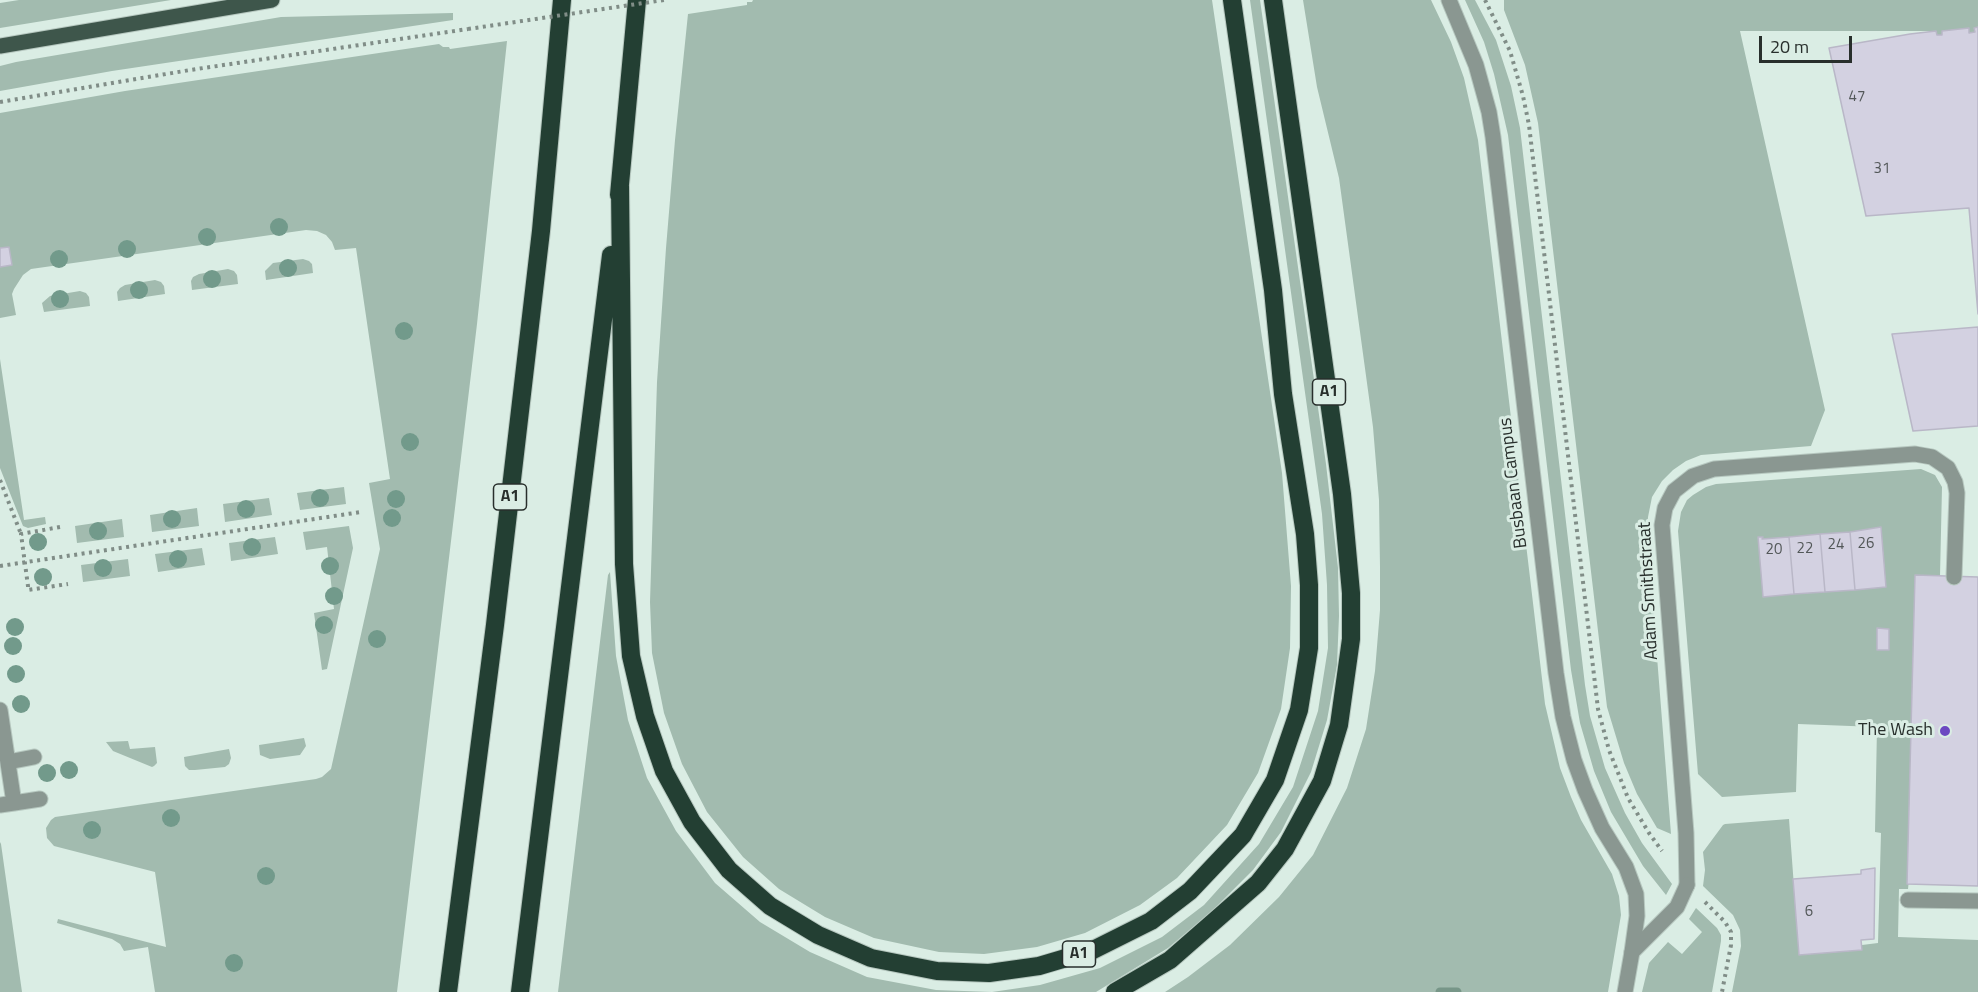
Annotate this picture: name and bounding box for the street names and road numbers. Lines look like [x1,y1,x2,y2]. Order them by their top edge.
road number: A1 [1312,379,1346,405]
street label: Busbaan Campus [1495,416,1533,550]
road number: A1 [494,484,526,510]
street label: Adam Smithstraat [1635,521,1663,661]
road number: A1 [1062,941,1096,967]

